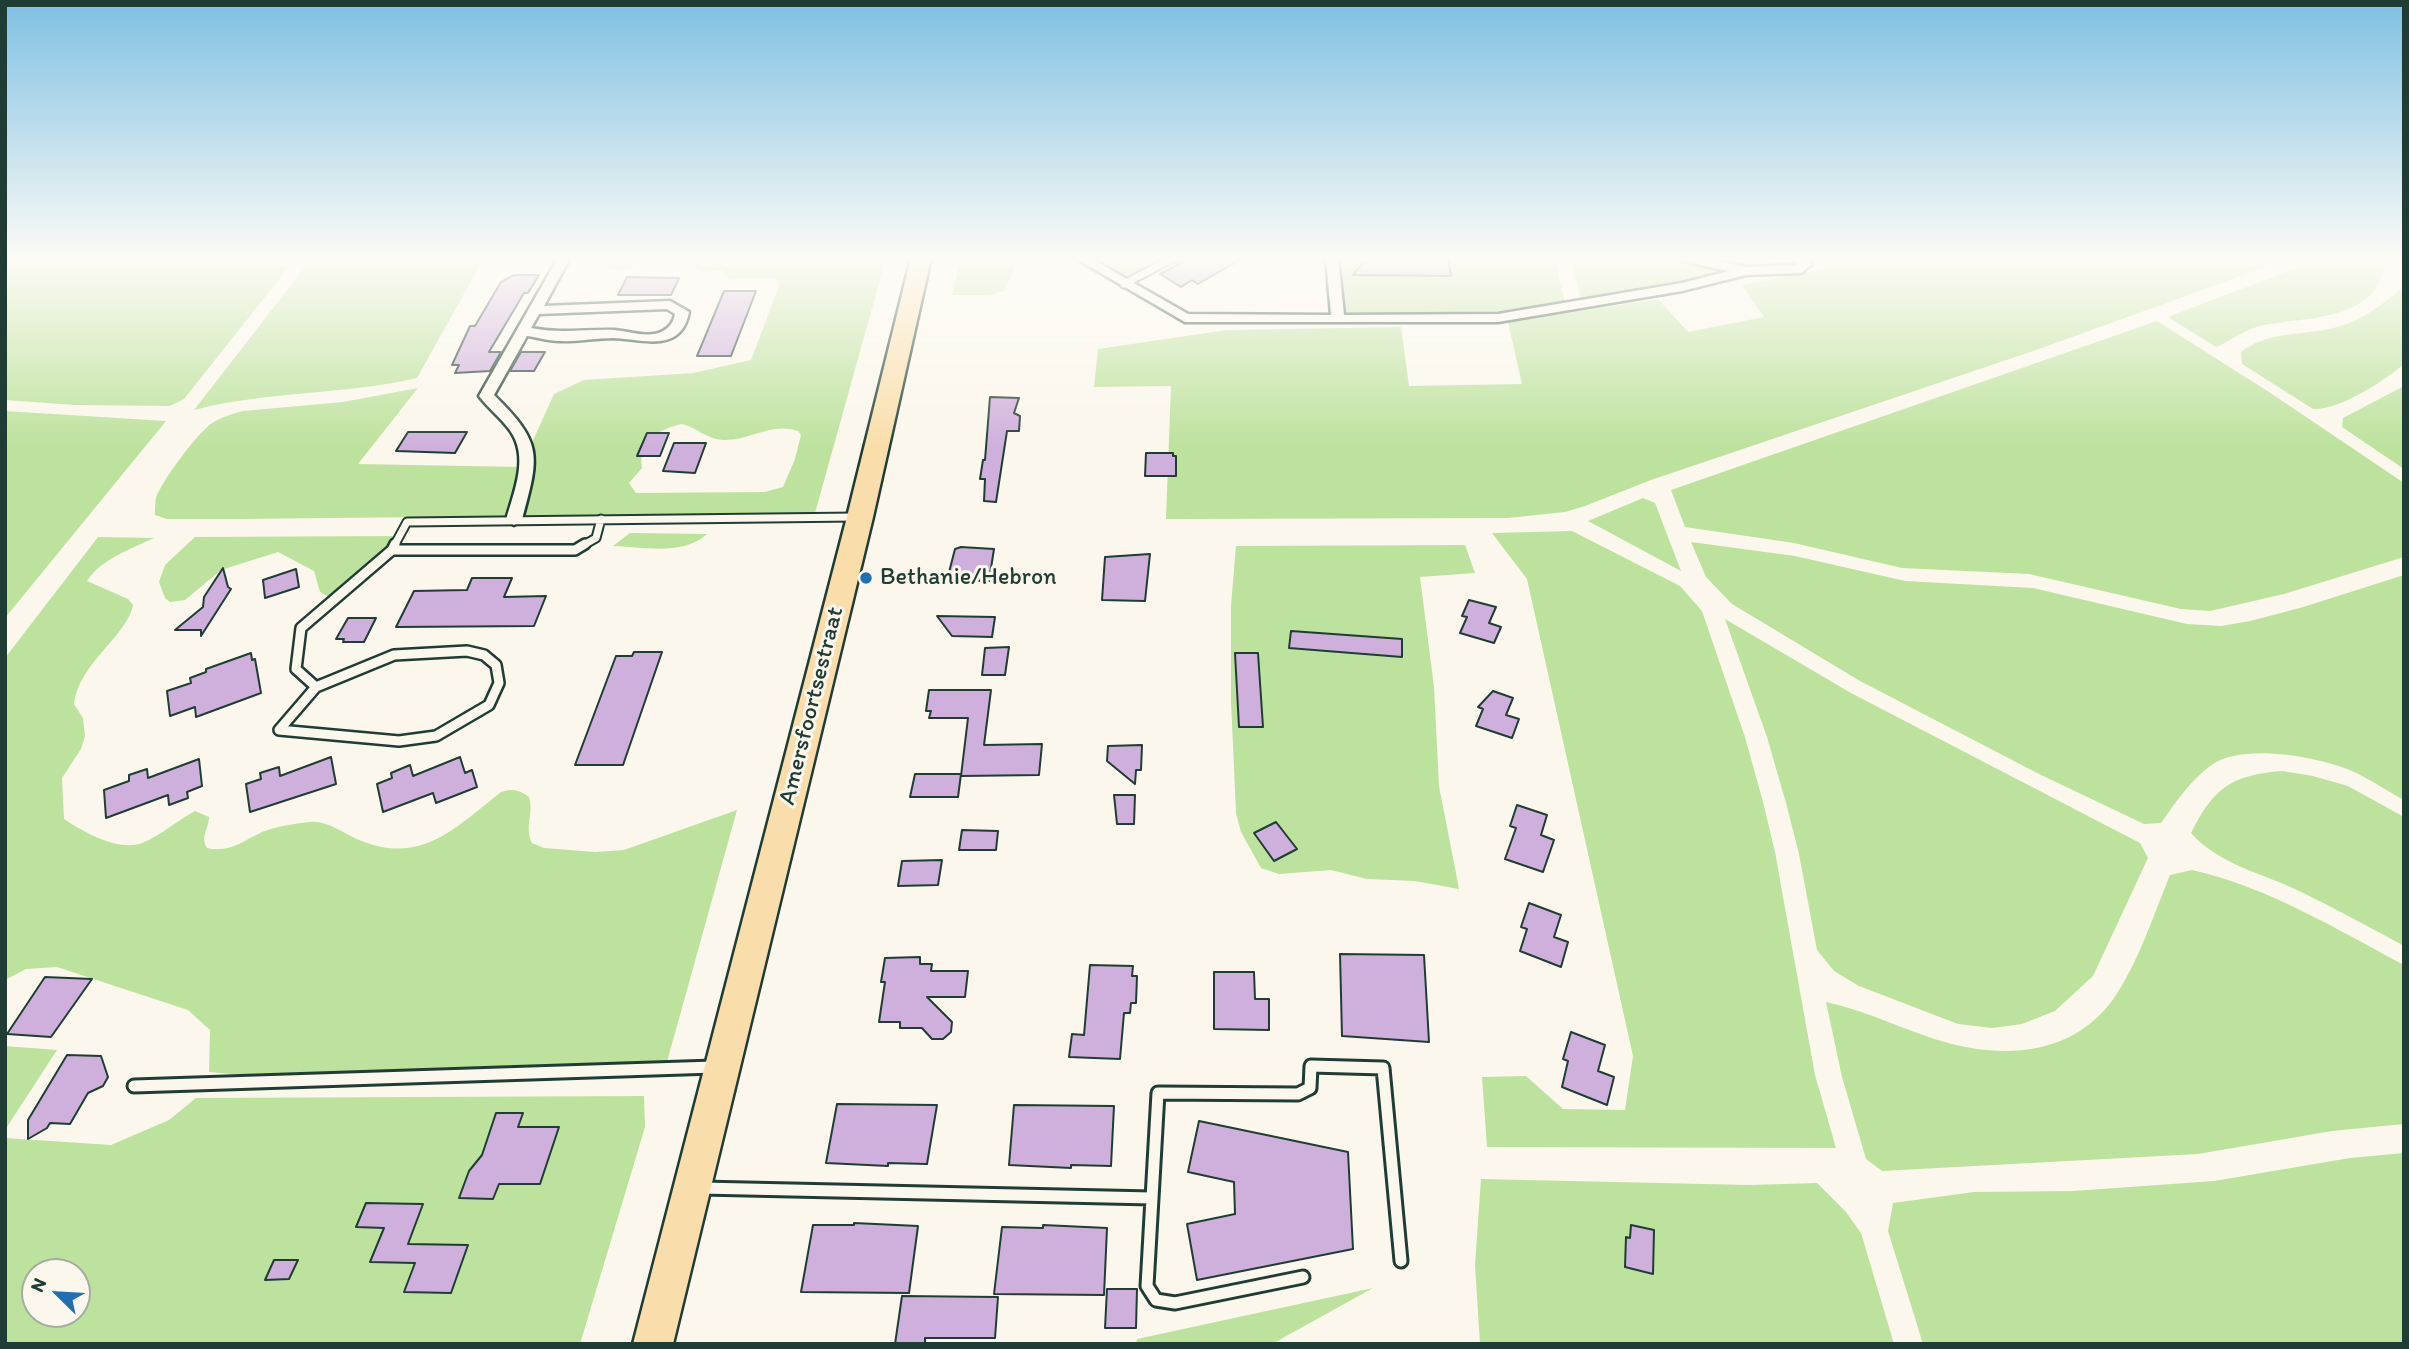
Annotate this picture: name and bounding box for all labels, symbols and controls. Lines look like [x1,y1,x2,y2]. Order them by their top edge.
place label: Bethanie/Hebron [880,564,1057,592]
marker: Bethanie/Hebron [858,570,874,586]
street label: Amersfoortsestraat [773,604,851,808]
north arrow [21,1258,91,1328]
text: N [25,1275,51,1296]

